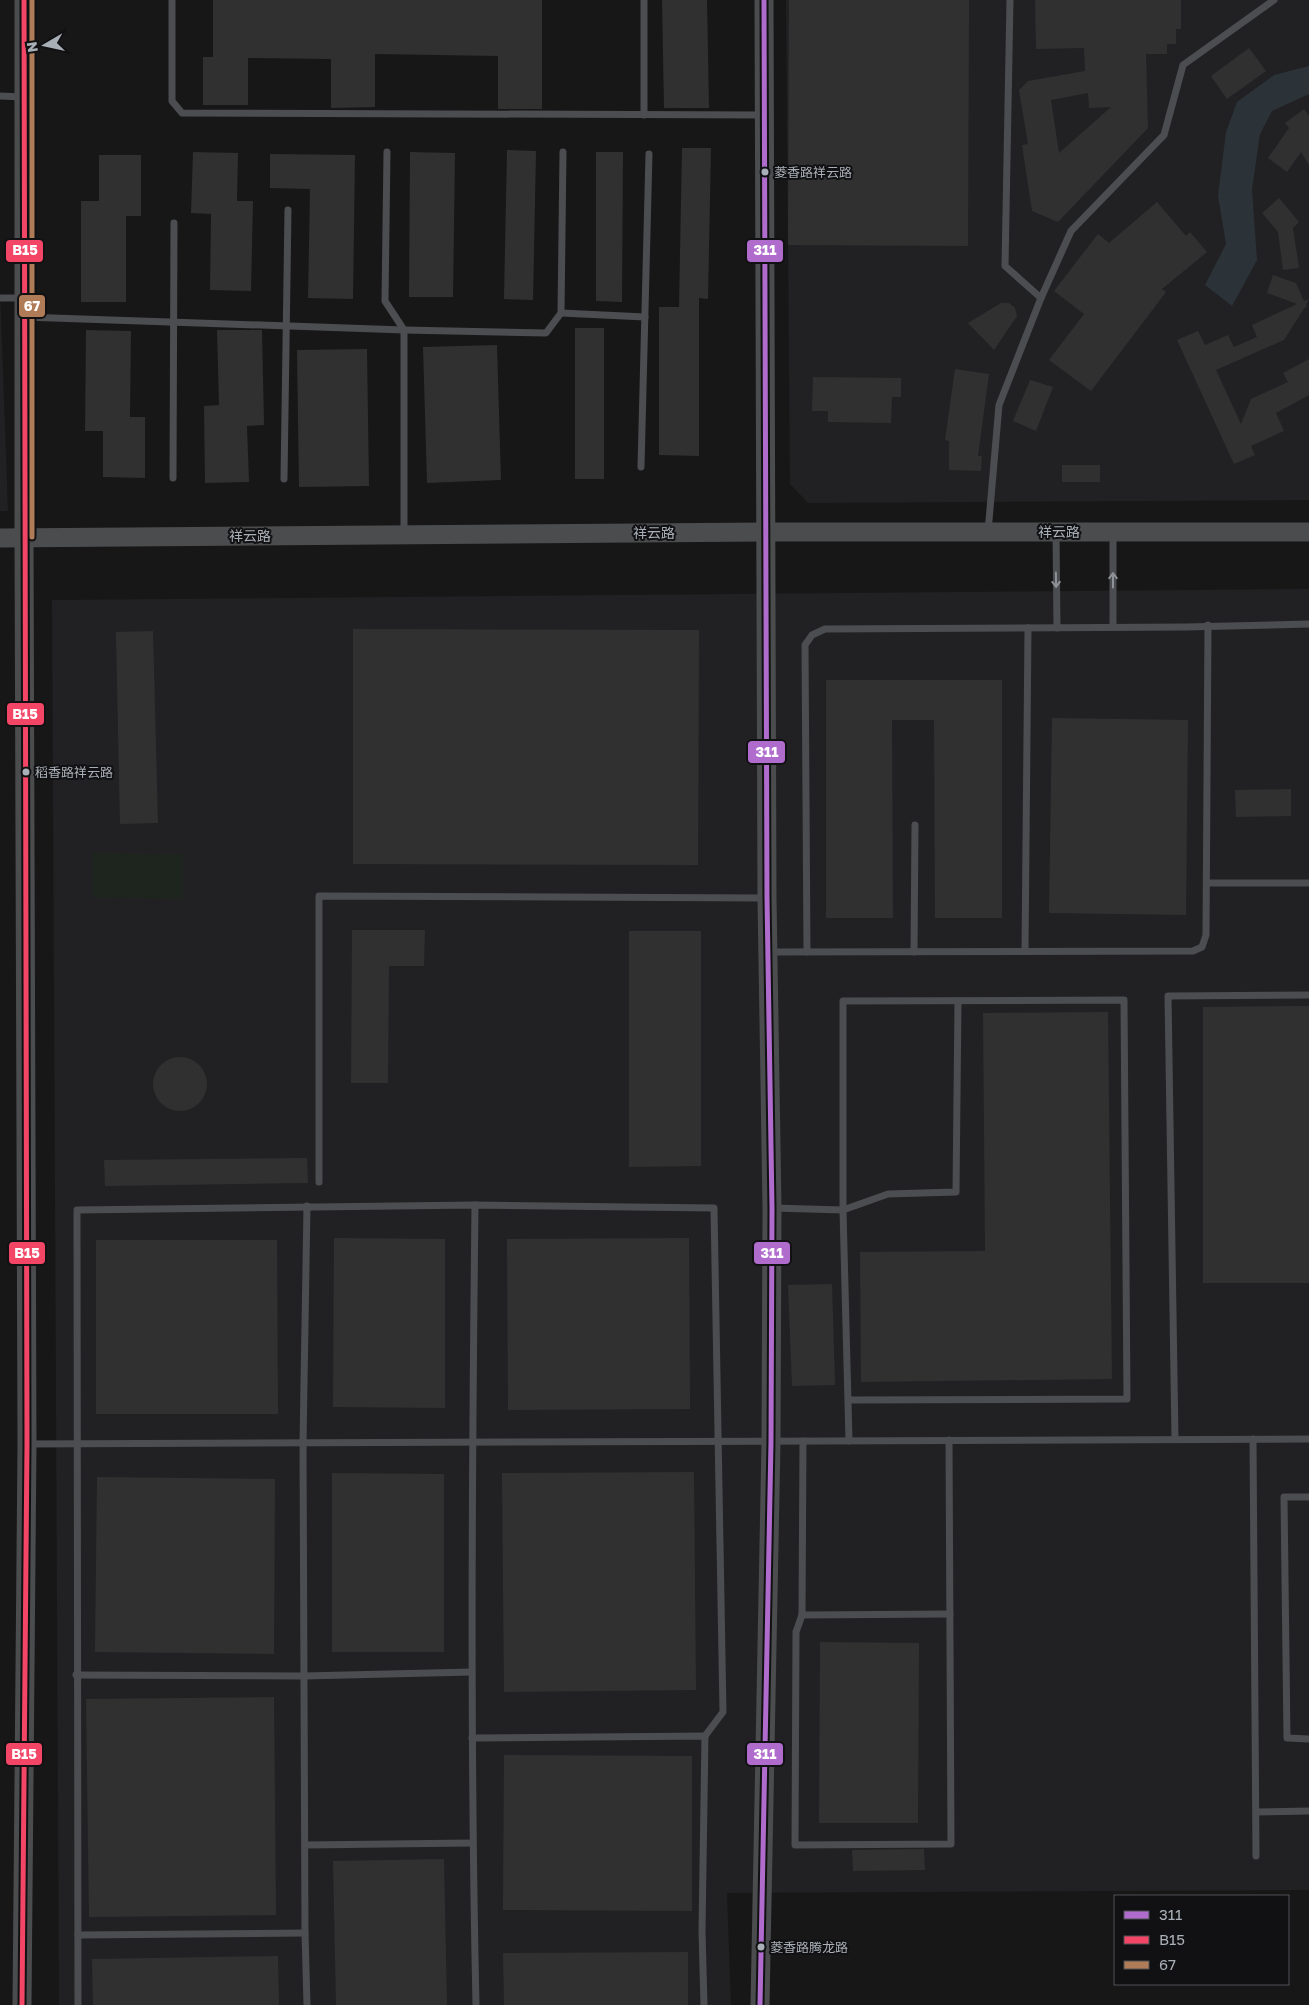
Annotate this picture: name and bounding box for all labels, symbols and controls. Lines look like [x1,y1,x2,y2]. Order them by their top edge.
north arrow [20,20,70,70]
text: N [22,41,41,54]
place label: 菱香路祥云路 [774,164,852,180]
marker: 菱香路祥云路 [760,167,770,177]
line badge: B15 [5,239,44,263]
line badge: 311 [746,239,784,263]
text: B15 [12,241,38,258]
text: 311 [754,241,776,258]
line badge: 67 [18,294,46,318]
text: 67 [24,297,41,314]
street label: 祥云路 [1038,523,1080,540]
street label: 祥云路 [633,524,675,541]
street label: 祥云路 [229,527,271,544]
one-way arrow [1052,572,1061,588]
one-way arrow [1108,572,1118,588]
line badge: B15 [6,702,45,726]
text: B15 [12,705,38,722]
line badge: 311 [747,740,786,764]
text: 311 [756,743,778,760]
place label: 稻香路祥云路 [35,764,113,780]
marker: 稻香路祥云路 [21,767,31,777]
line badge: B15 [8,1241,46,1265]
line badge: 311 [753,1241,791,1265]
text: B15 [14,1244,40,1261]
text: 311 [761,1244,783,1261]
line badge: B15 [5,1742,43,1766]
line badge: 311 [746,1742,784,1766]
text: B15 [11,1745,37,1762]
text: 311 [754,1745,776,1762]
legend [1114,1895,1289,1985]
text: 311 [1159,1905,1182,1923]
text: B15 [1159,1930,1185,1948]
place label: 菱香路腾龙路 [770,1939,848,1955]
marker: 菱香路腾龙路 [756,1942,766,1952]
text: 67 [1159,1955,1176,1973]

